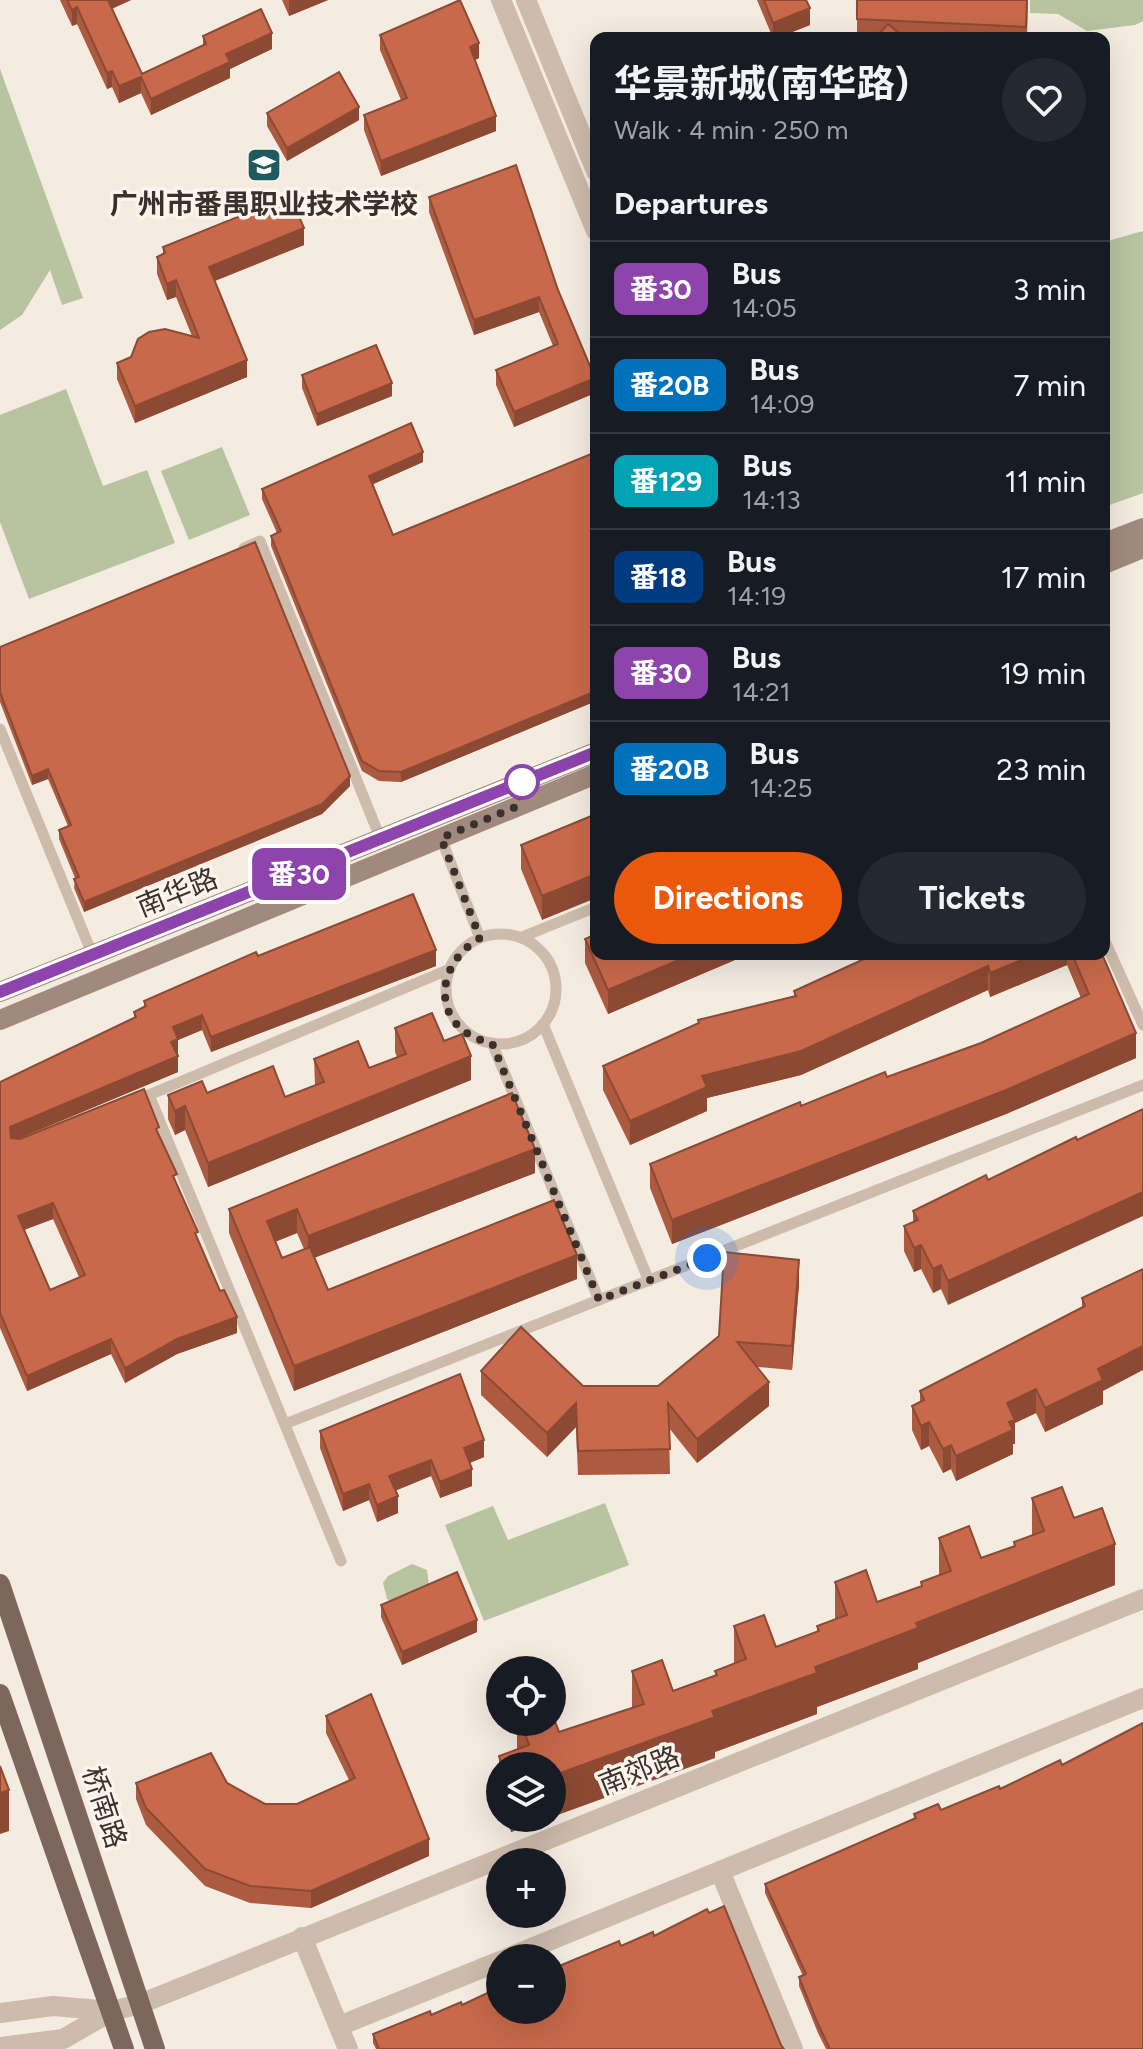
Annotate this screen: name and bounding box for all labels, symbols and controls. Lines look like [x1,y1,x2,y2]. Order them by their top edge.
button: heart [1002,58,1086,142]
text: 华景新城(南华路) [614,61,909,107]
text: Walk · 4 min · 250 m [614,114,848,146]
school or university icon: 广州市番禺职业技术学校 [245,146,283,184]
text: Departures [614,185,768,222]
place label: 广州市番禺职业技术学校 [110,187,418,221]
text: Bus [732,255,781,292]
text: 3 min [1013,271,1086,308]
text: 番30 [630,272,692,306]
text: 14:05 [732,292,797,324]
text: Bus [750,351,799,388]
text: 7 min [1013,367,1086,404]
text: 番20B [630,368,710,402]
text: 14:09 [750,388,814,420]
text: Bus [742,447,792,484]
text: 11 min [1005,463,1086,500]
text: 番129 [630,464,702,498]
text: 14:13 [742,484,801,516]
text: Bus [727,543,776,580]
text: 17 min [1001,559,1086,596]
text: 番18 [630,560,687,594]
text: 14:19 [727,580,786,612]
text: Bus [732,639,781,676]
text: 19 min [1000,655,1086,692]
text: 番30 [630,656,692,690]
text: 14:21 [732,676,790,708]
text: Bus [750,735,799,772]
text: 23 min [996,751,1086,788]
text: 番20B [630,752,710,786]
unlabelled marker [505,765,539,799]
text: 14:25 [750,772,812,804]
line badge: 番30 [253,848,345,900]
button: Directions [614,852,842,944]
button: Tickets [858,852,1086,944]
text: 番30 [268,857,330,891]
street label: 南华路 [132,861,222,923]
your location [687,1238,727,1278]
map controls [486,1656,566,2024]
button: locate [486,1656,566,1736]
street label: 南郊路 [594,1739,684,1801]
button: layers [486,1752,566,1832]
street label: 桥南路 [76,1762,134,1852]
button: + [486,1848,566,1928]
button: − [486,1944,566,2024]

